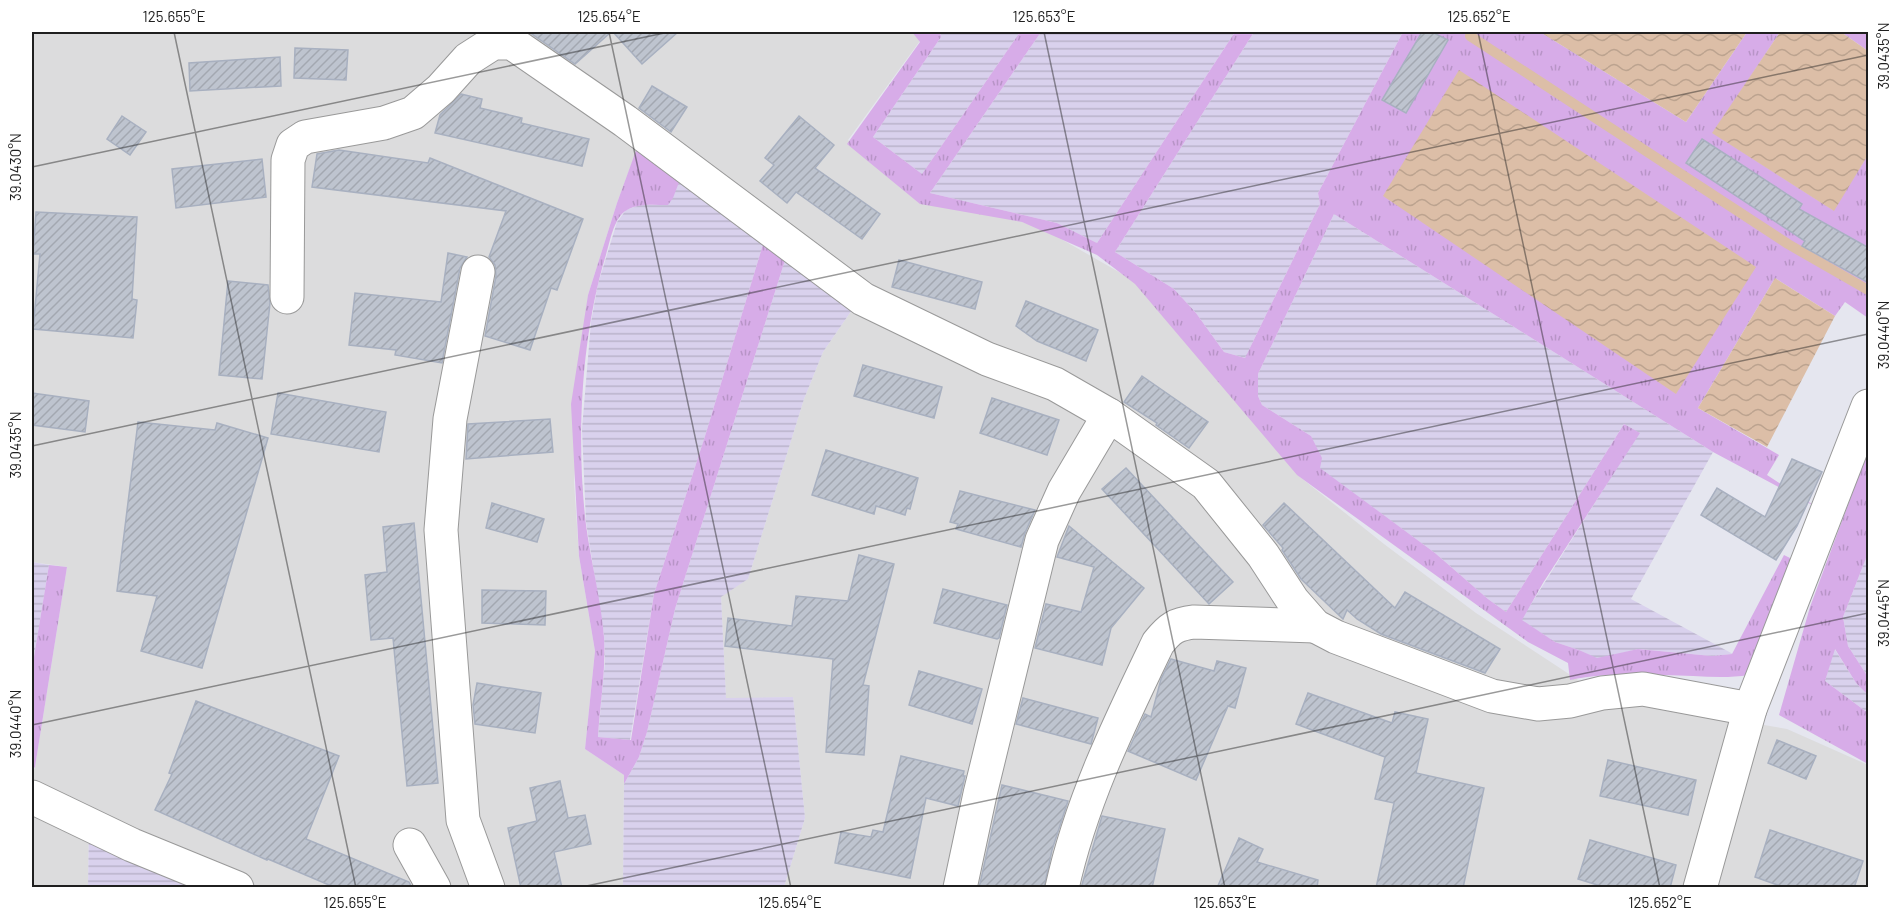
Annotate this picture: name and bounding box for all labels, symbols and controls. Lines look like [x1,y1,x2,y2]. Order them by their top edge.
text: 125.655°E [142,7,206,25]
text: 125.654°E [577,7,641,25]
text: 125.653°E [1012,7,1076,25]
text: 125.652°E [1447,7,1511,25]
text: 39.0435°N [1874,22,1892,90]
text: 39.0430°N [6,133,24,201]
text: 39.0440°N [1874,301,1892,369]
text: 39.0435°N [6,411,24,479]
text: 39.0445°N [1874,579,1892,647]
text: 39.0440°N [6,690,24,758]
text: 125.655°E [323,893,387,911]
text: 125.654°E [758,893,822,911]
text: 125.653°E [1193,893,1257,911]
text: 125.652°E [1628,893,1692,911]

